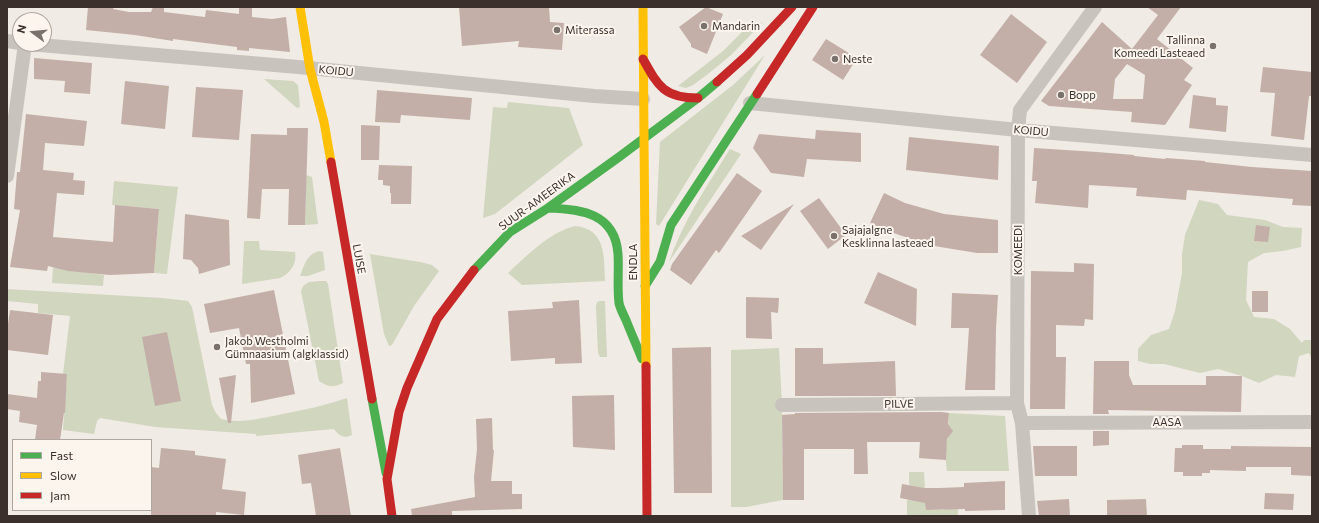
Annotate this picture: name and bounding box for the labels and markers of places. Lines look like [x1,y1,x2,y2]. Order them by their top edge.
place label: Mandarin [712,19,760,33]
marker: Mandarin [699,21,709,31]
place label: Miterassa [565,23,614,37]
marker: Miterassa [552,25,562,35]
place label: Tallinna Komeedi Lasteaed [1114,33,1205,59]
marker: Tallinna Komeedi Lasteaed [1208,41,1218,51]
place label: Neste [843,52,872,66]
marker: Neste [830,54,840,64]
place label: Bopp [1069,88,1096,102]
marker: Bopp [1056,90,1066,100]
place label: Sajajalgne Kesklinna lasteaed [842,223,934,249]
marker: Sajajalgne Kesklinna lasteaed [829,231,839,241]
place label: Jakob Westholmi Gümnaasium (algklassid) [225,334,349,360]
marker: Jakob Westholmi Gümnaasium (algklassid) [212,342,222,352]

